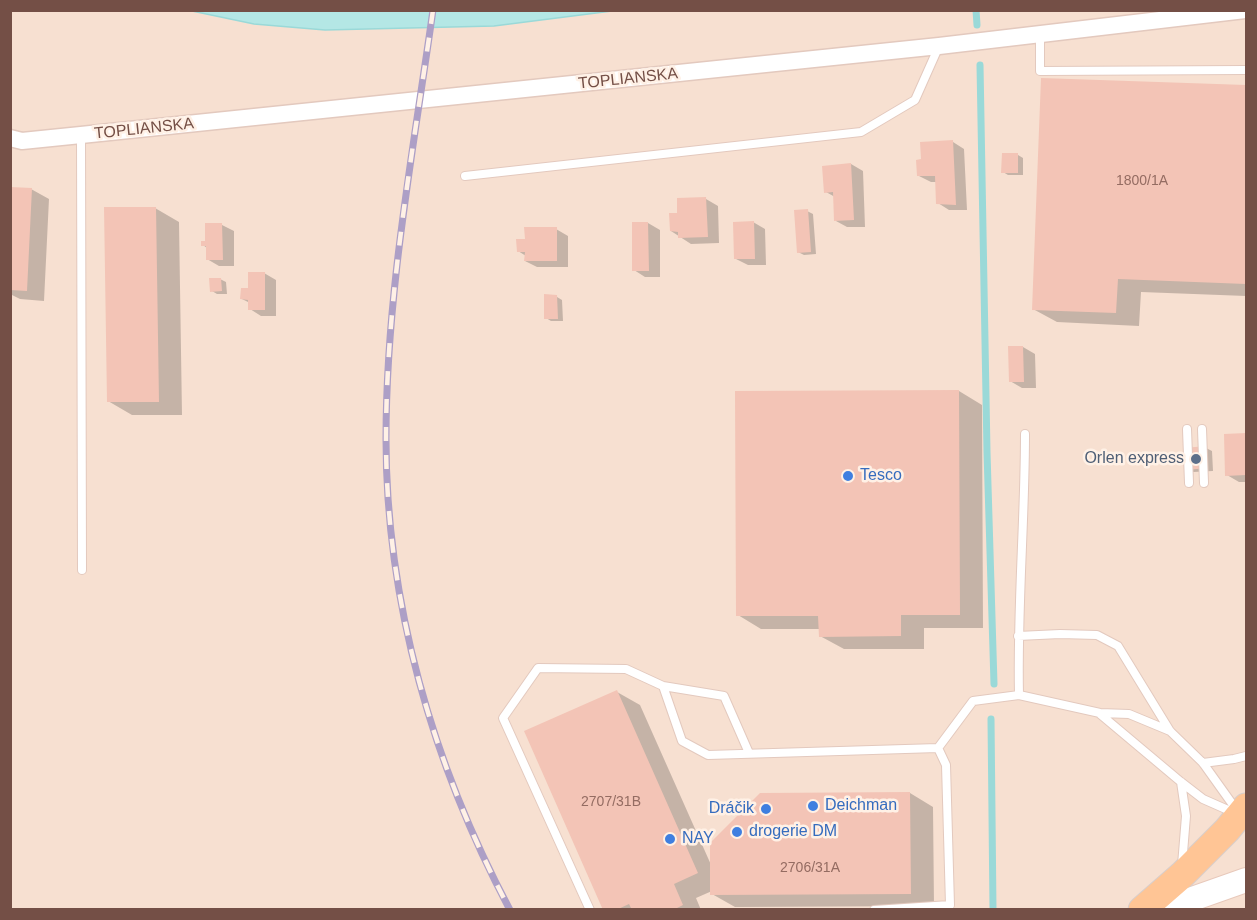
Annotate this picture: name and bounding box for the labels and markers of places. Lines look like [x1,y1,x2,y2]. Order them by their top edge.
place label: Orlen express [1084,449,1184,469]
marker: Orlen express [1189,452,1203,466]
place label: Tesco [860,466,902,486]
marker: Tesco [841,469,855,483]
place label: Deichman [825,796,897,816]
place label: Dráčik [709,799,754,819]
marker: Deichman [806,799,820,813]
marker: Dráčik [759,802,773,816]
place label: drogerie DM [749,822,837,842]
marker: drogerie DM [730,825,744,839]
place label: NAY [682,829,714,849]
marker: NAY [663,832,677,846]

